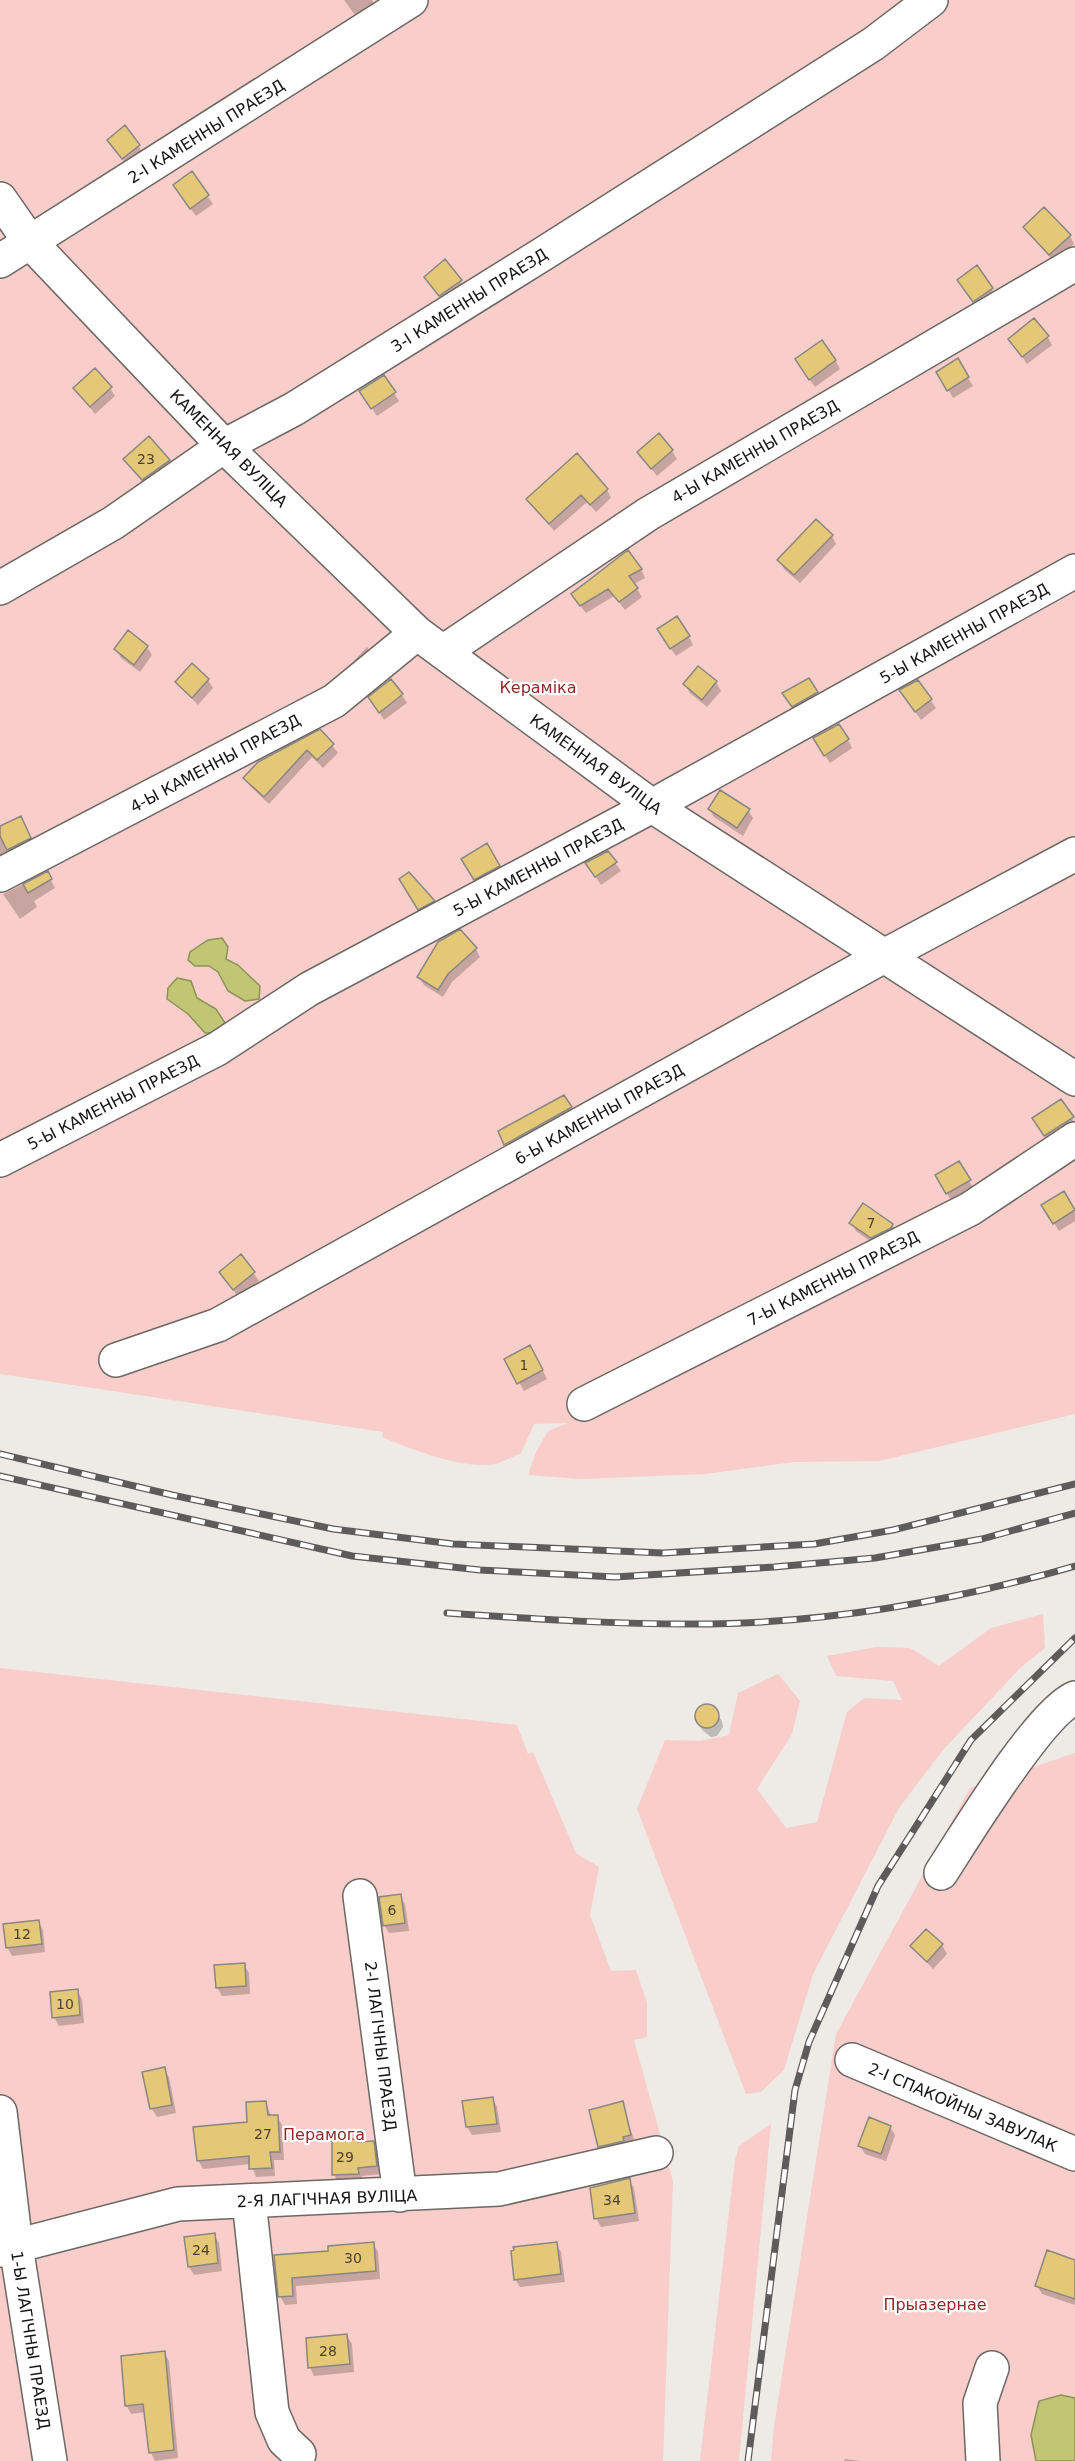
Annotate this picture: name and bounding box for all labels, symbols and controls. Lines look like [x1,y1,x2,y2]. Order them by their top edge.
street label: 2-І КАМЕННЫ ПРАЕЗД [125,75,288,187]
street label: 3-І КАМЕННЫ ПРАЕЗД [388,244,551,356]
street label: КАМЕННАЯ ВУЛІЦА [166,386,291,511]
street label: 4-Ы КАМЕННЫ ПРАЕЗД [668,396,842,507]
house number: 23 [137,451,155,467]
street label: 5-Ы КАМЕННЫ ПРАЕЗД [876,579,1052,688]
park label: Кераміка [499,678,577,697]
street label: 4-Ы КАМЕННЫ ПРАЕЗД [127,710,304,816]
street label: КАМЕННАЯ ВУЛІЦА [526,710,665,819]
street label: 5-Ы КАМЕННЫ ПРАЕЗД [450,814,627,920]
street label: 5-Ы КАМЕННЫ ПРАЕЗД [24,1051,202,1154]
street label: 6-Ы КАМЕННЫ ПРАЕЗД [511,1060,687,1169]
house number: 7 [867,1215,875,1231]
street label: 7-Ы КАМЕННЫ ПРАЕЗД [744,1227,922,1330]
house number: 1 [520,1357,528,1373]
house number: 6 [388,1902,397,1918]
house number: 12 [13,1926,31,1942]
street label: 2-І ЛАГІЧНЫ ПРАЕЗД [361,1960,400,2132]
house number: 10 [56,1996,74,2012]
street label: 2-І СПАКОЙНЫ ЗАВУЛАК [866,2059,1061,2156]
park label: Перамога [283,2125,365,2144]
house number: 27 [254,2126,272,2142]
house number: 29 [336,2149,354,2165]
street label: 2-Я ЛАГІЧНАЯ ВУЛІЦА [236,2186,418,2211]
house number: 34 [603,2192,621,2208]
house number: 24 [192,2242,210,2258]
street label: 1-Ы ЛАГІЧНЫ ПРАЕЗД [7,2250,54,2431]
house number: 30 [344,2250,362,2266]
park label: Прыазернае [883,2295,987,2314]
house number: 28 [319,2343,337,2359]

